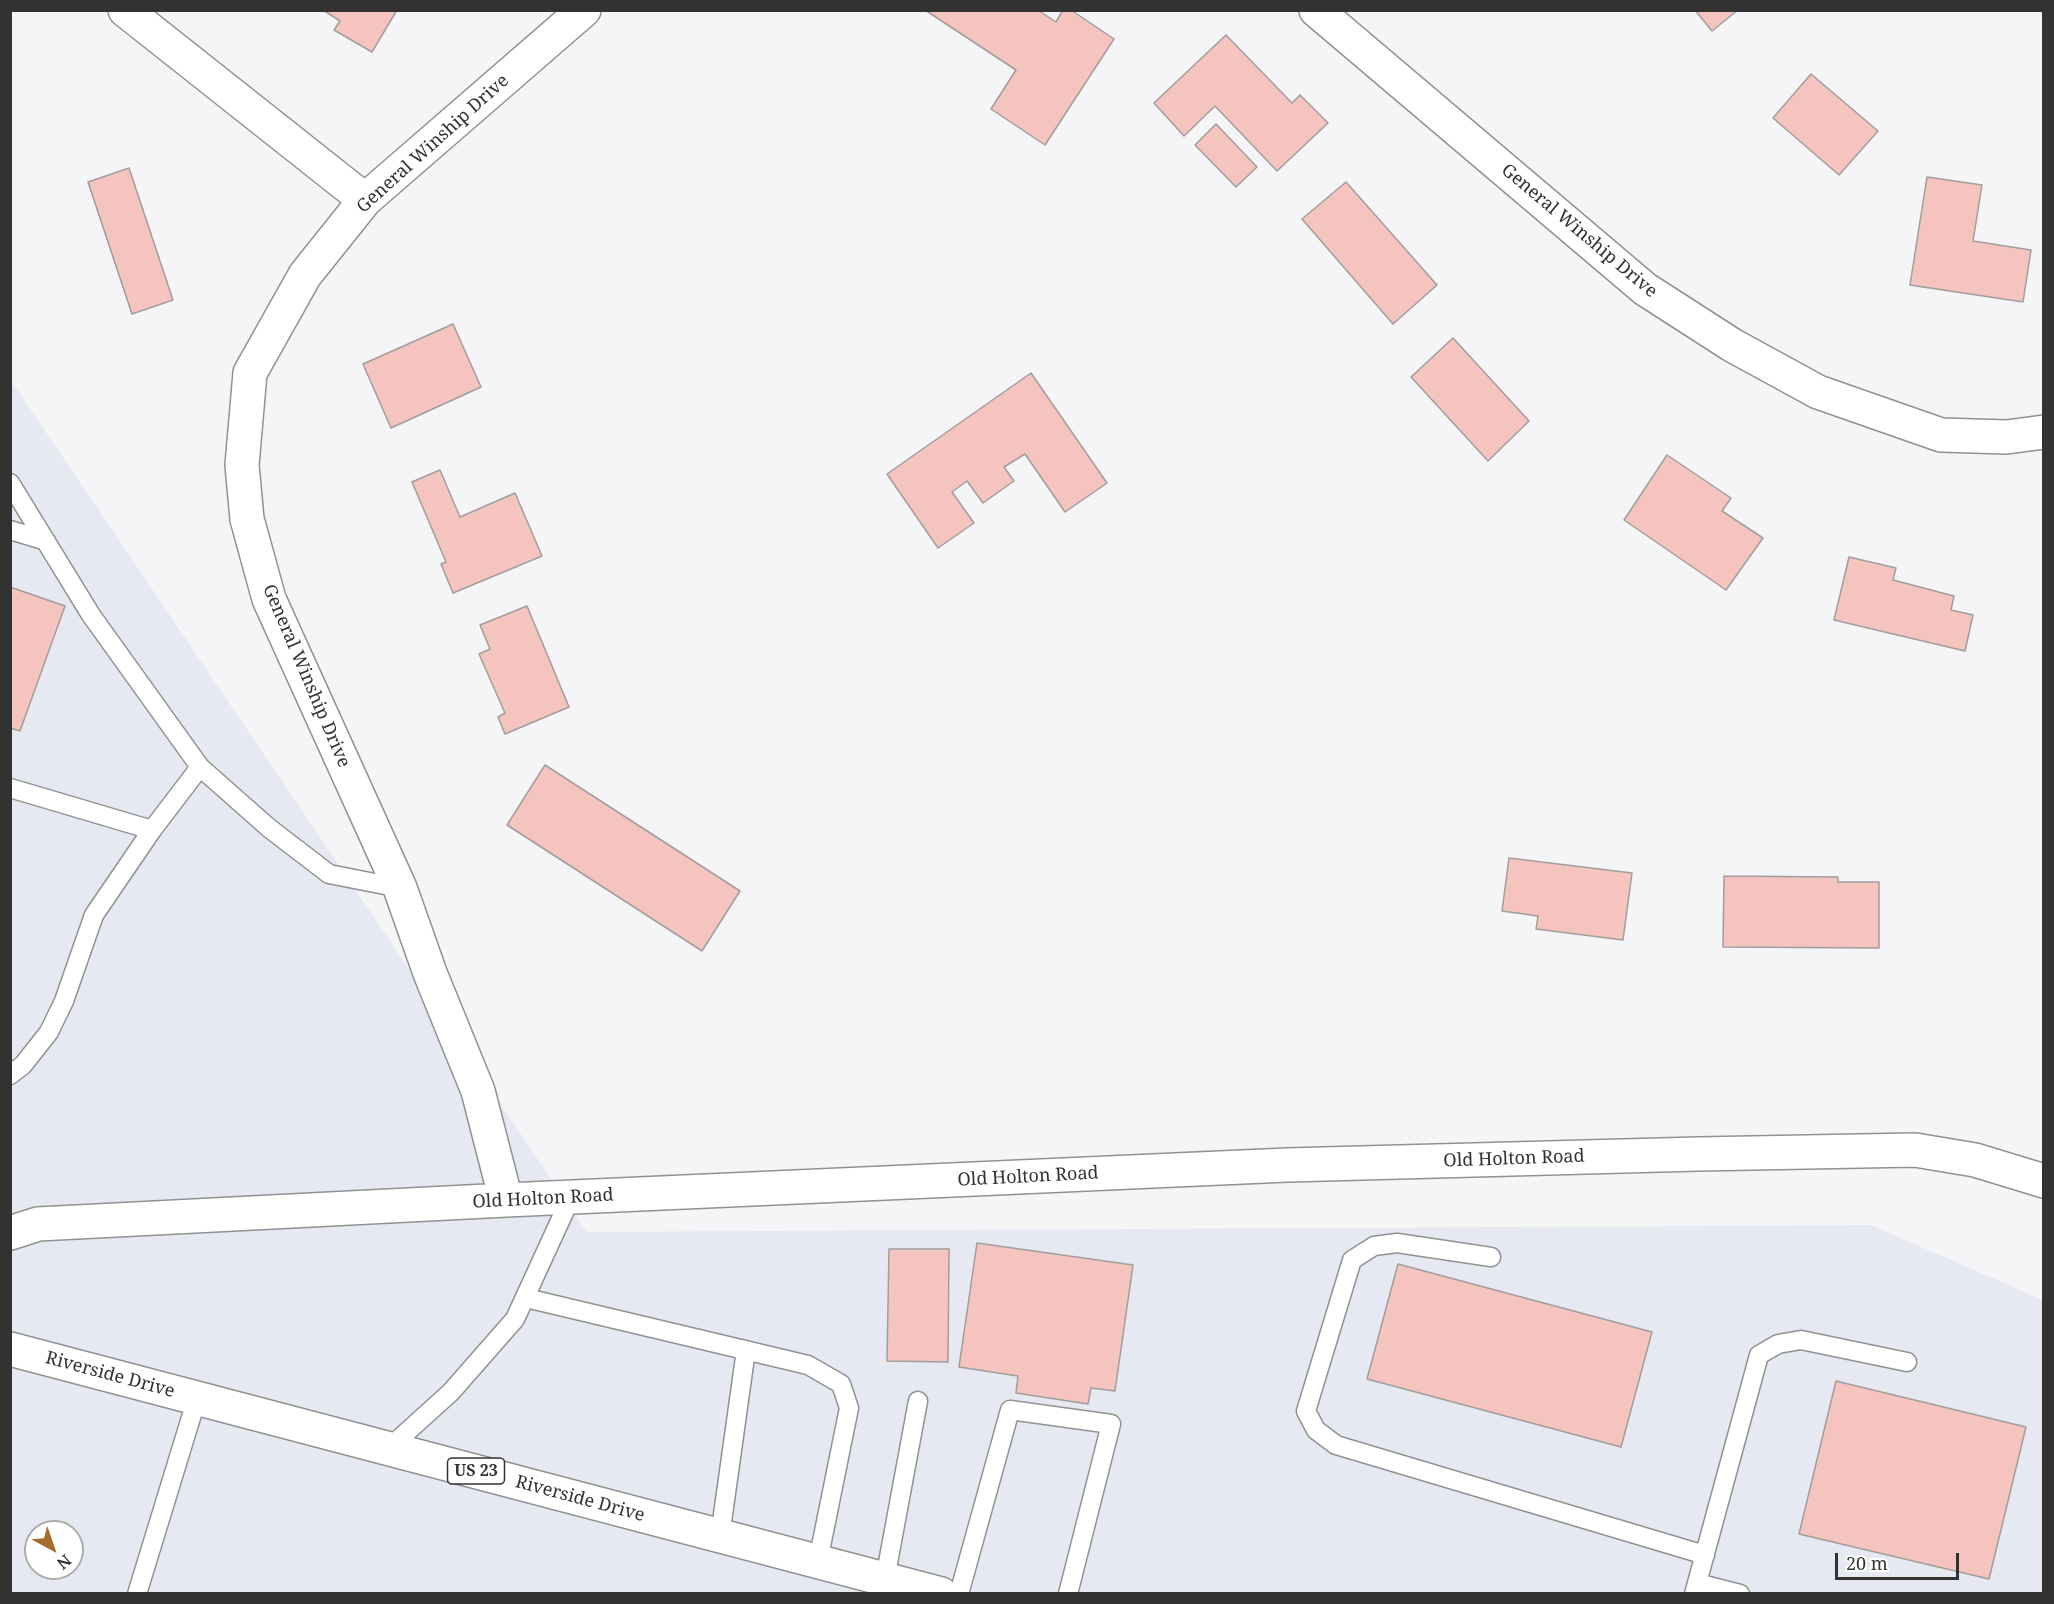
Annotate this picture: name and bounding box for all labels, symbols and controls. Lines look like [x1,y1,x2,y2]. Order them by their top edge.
street label: General Winship Drive [353,70,513,218]
street label: General Winship Drive [1497,159,1661,303]
street label: General Winship Drive [258,581,354,771]
street label: Old Holton Road [1443,1146,1585,1172]
street label: Old Holton Road [957,1163,1099,1191]
street label: Old Holton Road [472,1185,614,1213]
street label: Riverside Drive [43,1347,177,1403]
road number: US 23 [448,1458,504,1484]
street label: Riverside Drive [513,1471,647,1527]
north arrow [24,1520,84,1580]
scale bar [1838,1541,1962,1579]
text: N [52,1550,76,1575]
text: 20 m [1846,1551,1888,1575]

